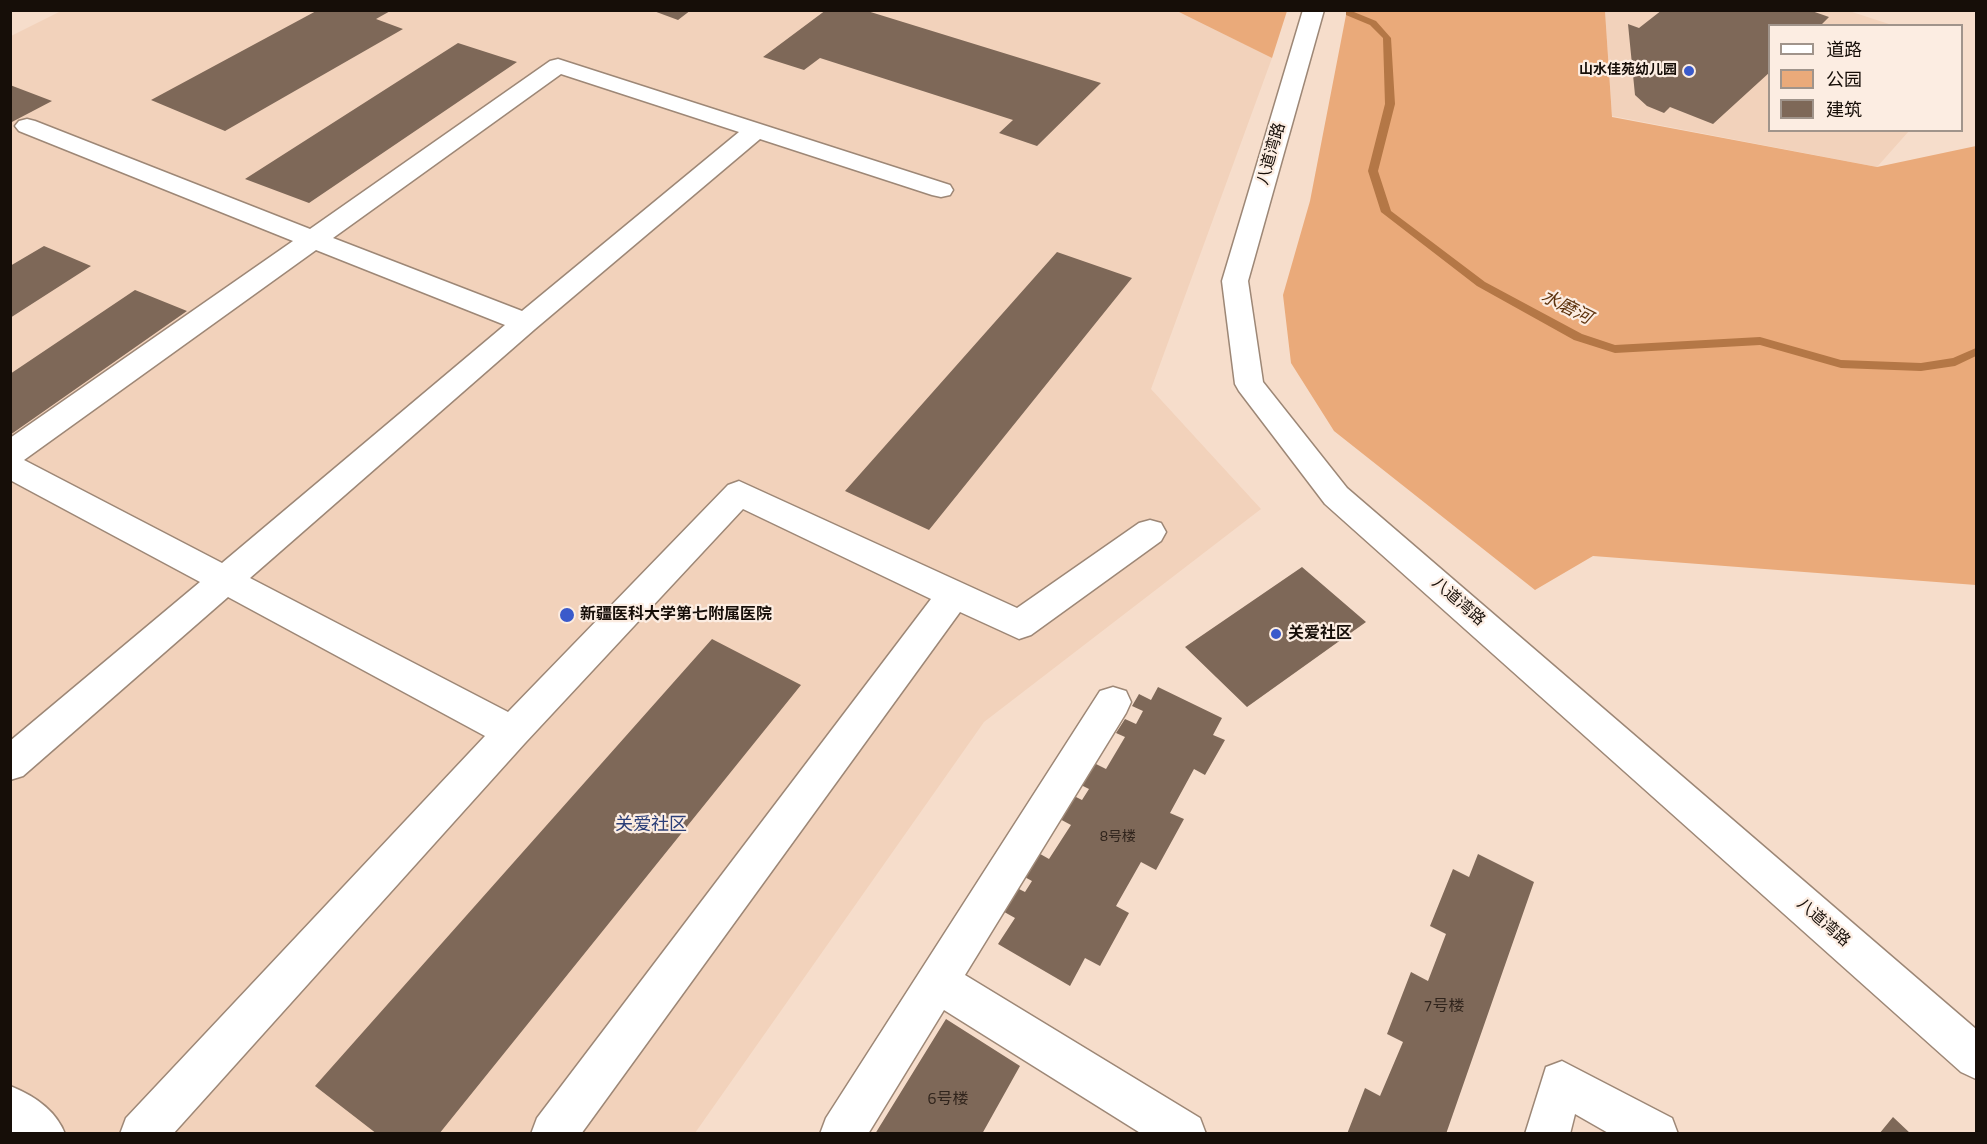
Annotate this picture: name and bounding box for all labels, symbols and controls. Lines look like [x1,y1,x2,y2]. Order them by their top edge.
legend [1768,24,1963,132]
text: 道路 [1826,36,1862,63]
place label: 山水佳苑幼儿园 [1579,63,1677,79]
marker: 山水佳苑幼儿园 [1682,64,1696,78]
text: 公园 [1826,66,1862,93]
text: 建筑 [1826,96,1862,123]
street label: 八道湾路 [1254,121,1290,187]
water label: 水磨河 [1537,286,1595,330]
street label: 八道湾路 [1428,574,1488,630]
place label: 新疆医科大学第七附属医院 [580,605,772,625]
marker: 新疆医科大学第七附属医院 [558,606,576,624]
place label: 关爱社区 [1288,624,1352,644]
marker: 关爱社区 [1269,627,1283,641]
district label: 关爱社区 [615,815,687,837]
house number: 8号楼 [1100,830,1136,846]
street label: 八道湾路 [1793,895,1853,951]
house number: 7号楼 [1424,997,1464,1017]
house number: 6号楼 [928,1090,968,1110]

